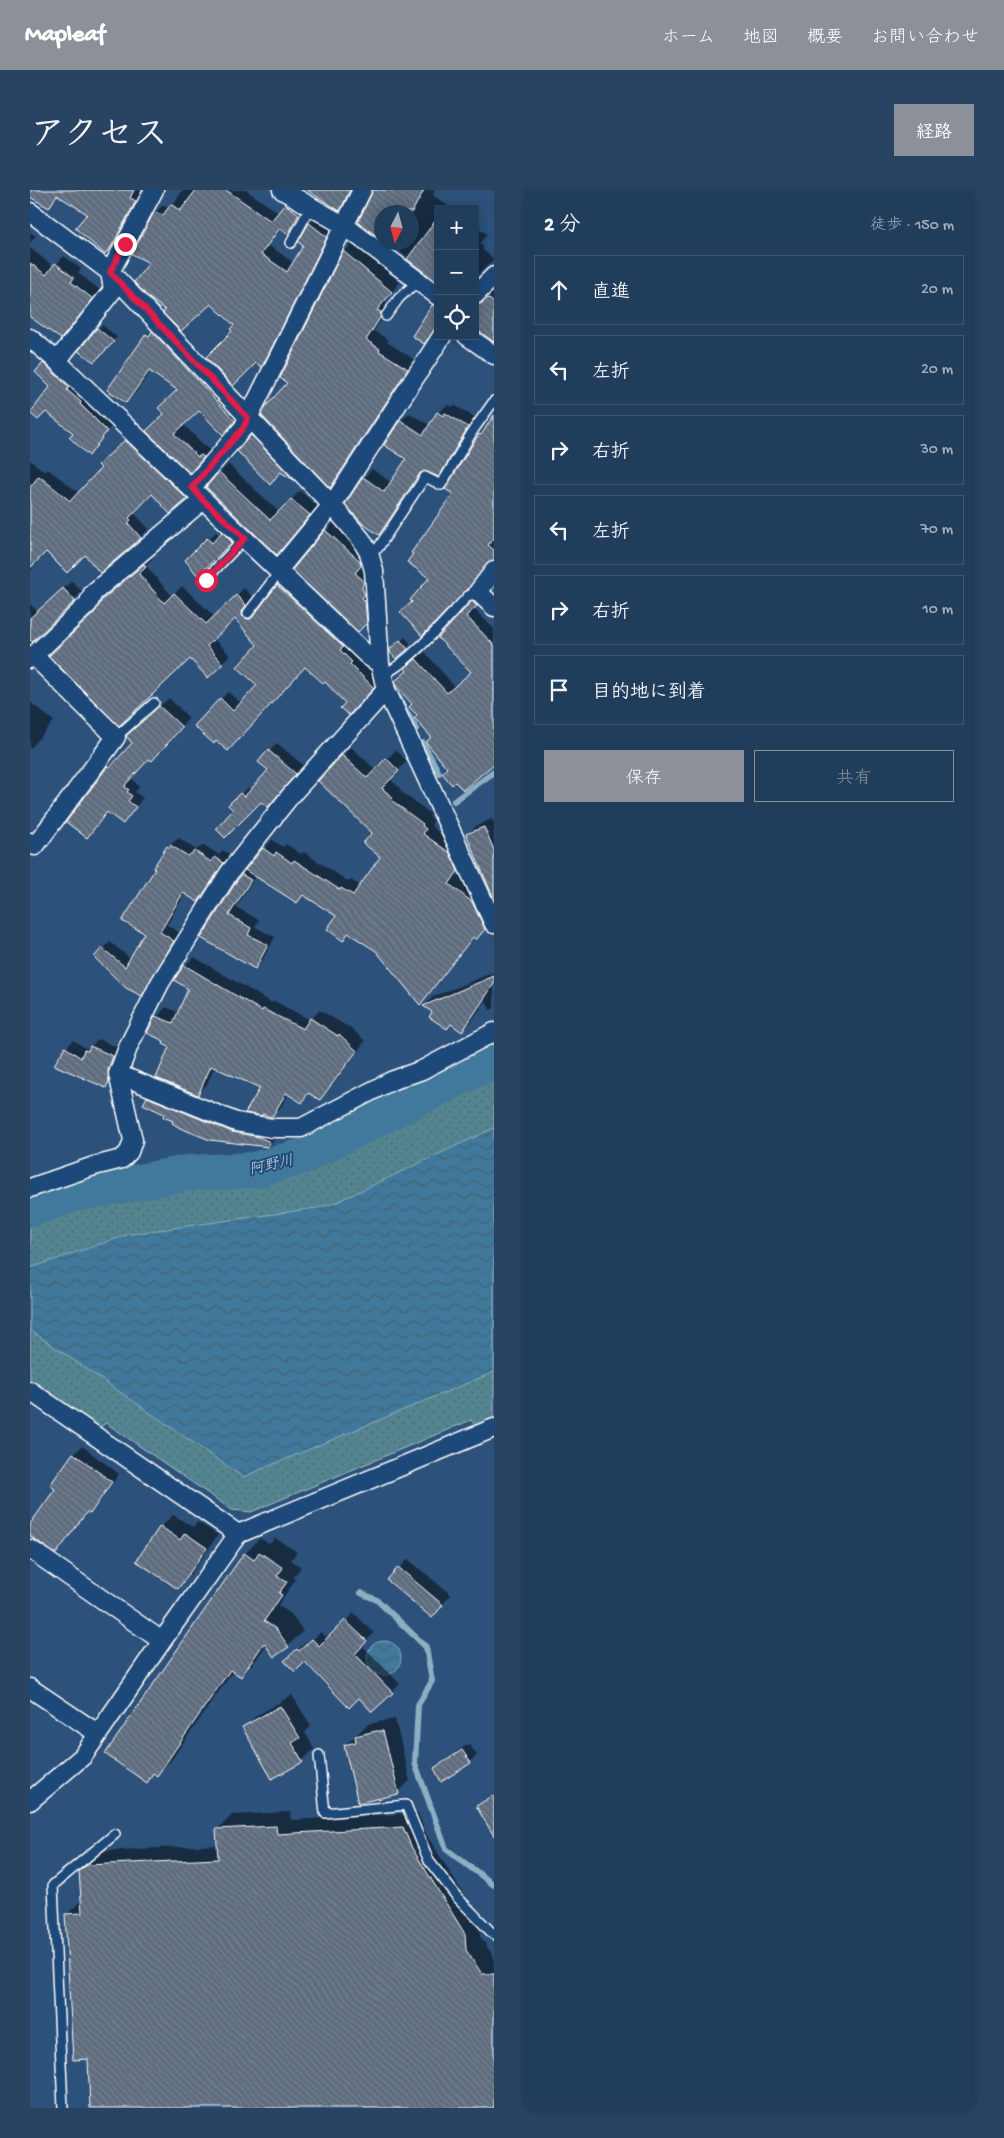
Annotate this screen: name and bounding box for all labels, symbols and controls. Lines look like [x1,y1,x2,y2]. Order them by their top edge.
text: Mapleaf [25,21,105,50]
text: ホーム [662,28,715,49]
text: 地図 [743,28,779,49]
text: 概要 [807,28,843,49]
text: お問い合わせ [871,28,979,49]
button: 経路 [894,104,974,156]
text: アクセス [30,117,168,158]
north arrow [374,205,419,250]
map controls [434,205,479,340]
button: + [434,205,479,250]
text: 2 分 [544,214,580,239]
text: 徒歩 · 150 m [870,217,954,236]
route end [114,233,137,256]
button: − [434,250,479,295]
icon: ahead [545,276,573,304]
text: 20 m [921,281,953,300]
text: 直進 [592,282,630,305]
button: locate [434,295,479,340]
icon: left [545,356,573,384]
text: 20 m [921,361,953,380]
text: 左折 [592,362,630,385]
icon: right [545,436,573,464]
text: 30 m [920,441,953,460]
text: 右折 [592,442,630,465]
icon: left [545,516,573,544]
text: 70 m [920,521,953,540]
text: 左折 [592,522,630,545]
route start [195,569,218,592]
icon: right [545,596,573,624]
text: 10 m [922,601,953,620]
text: 右折 [592,602,630,625]
icon: arrive [545,676,573,704]
text: 目的地に到着 [592,682,706,705]
button: 保存 [544,750,744,802]
button: 共有 [754,750,954,802]
water label: 阿野川 [247,1152,295,1180]

